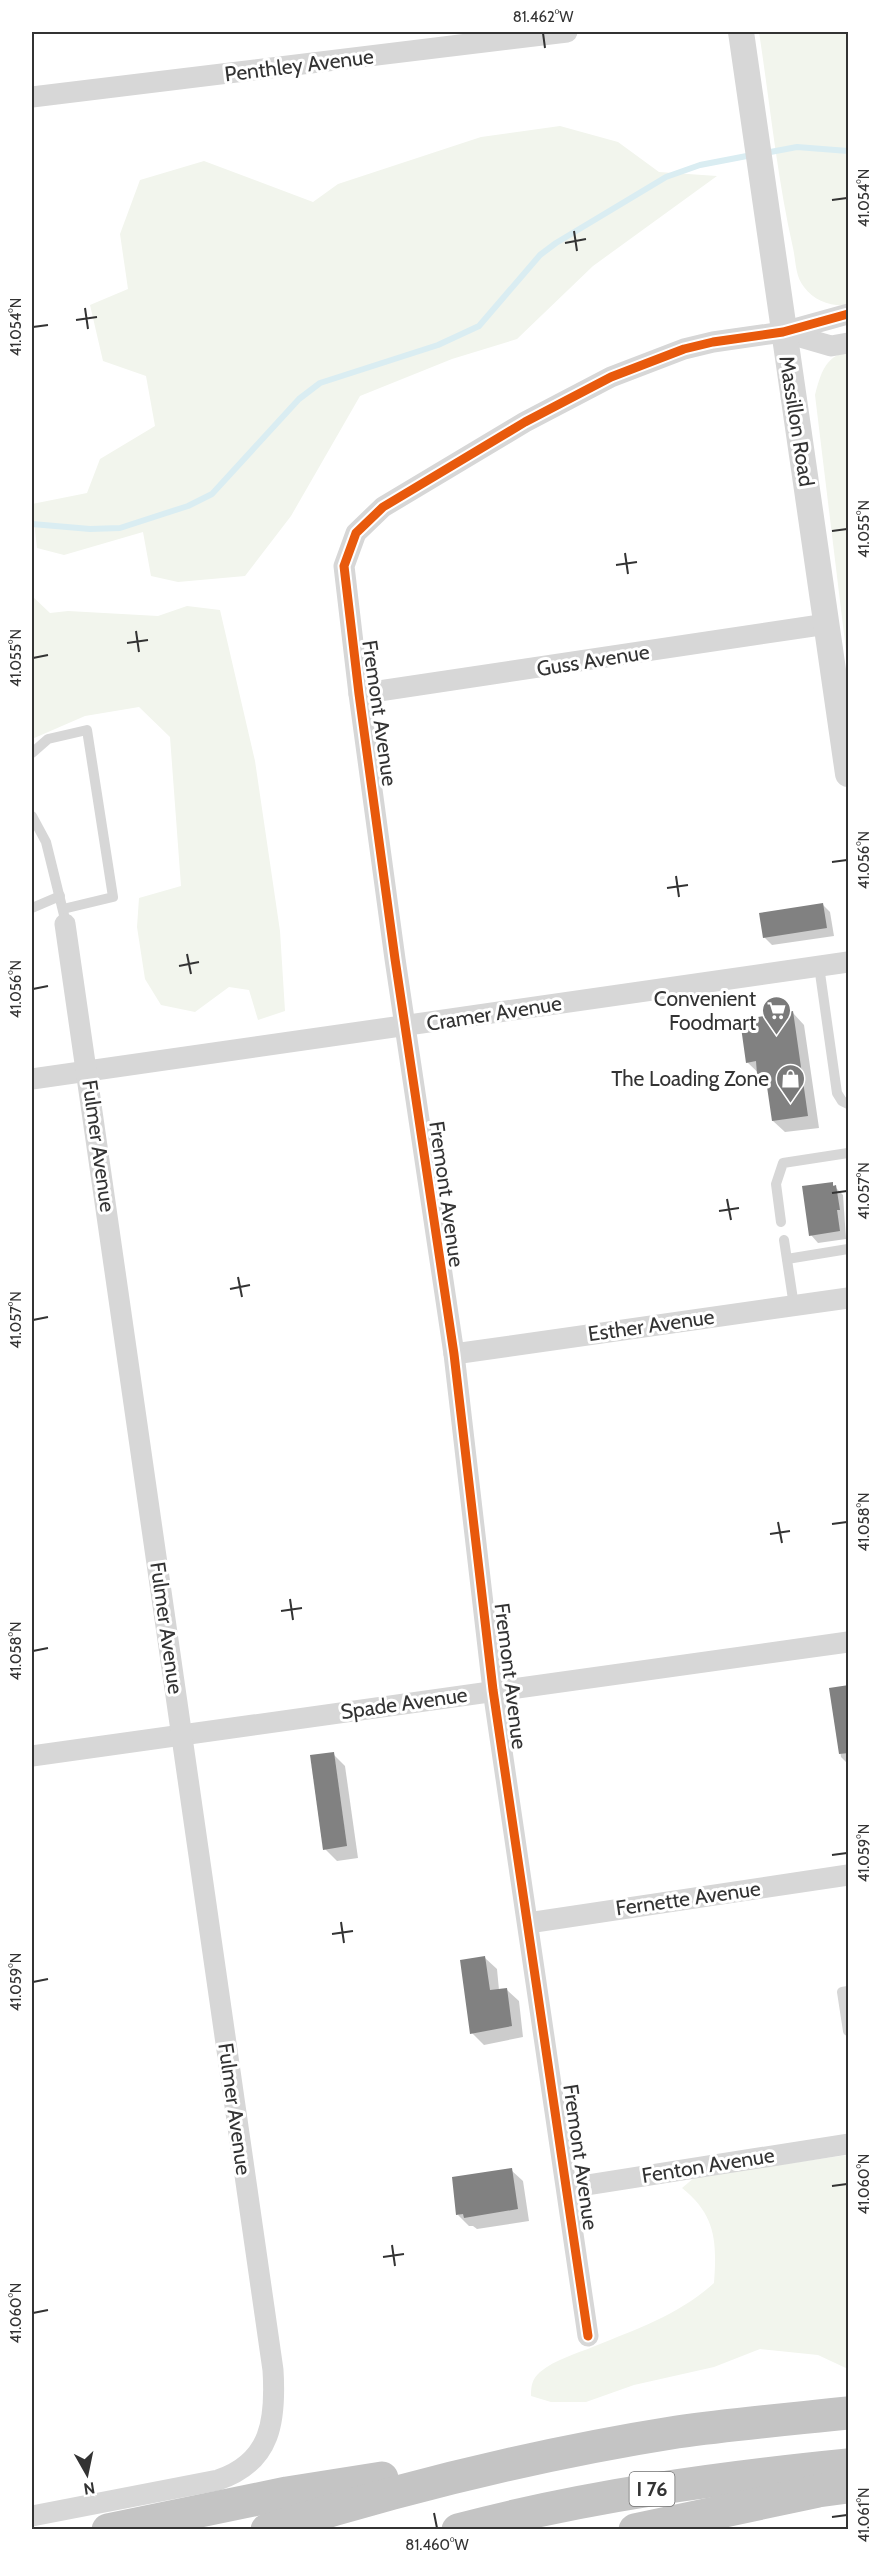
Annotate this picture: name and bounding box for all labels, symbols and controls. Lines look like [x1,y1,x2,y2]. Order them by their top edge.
text: 81.462°W [513,8,574,26]
street label: Penthley Avenue [223,43,375,87]
text: 41.054°N [855,169,873,227]
text: 41.054°N [7,298,25,356]
street label: Massillon Road [774,354,820,488]
text: 41.055°N [855,500,873,558]
text: 41.055°N [7,629,25,687]
street label: Fremont Avenue [357,638,403,788]
street label: Guss Avenue [535,639,651,681]
text: 41.056°N [855,831,873,889]
text: 41.056°N [7,960,25,1018]
place label: Convenient Foodmart [654,986,756,1035]
street label: Cramer Avenue [425,990,564,1036]
supermarket icon: Convenient Foodmart [761,994,793,1036]
shop icon: The Loading Zone [774,1062,806,1104]
place label: The Loading Zone [611,1066,769,1091]
street label: Fulmer Avenue [77,1078,121,1214]
street label: Fremont Avenue [424,1119,470,1269]
text: 41.057°N [855,1162,873,1220]
text: 41.057°N [7,1291,25,1349]
street label: Esther Avenue [586,1304,716,1346]
text: 41.058°N [855,1492,873,1552]
street label: Fulmer Avenue [145,1560,189,1696]
street label: Fremont Avenue [490,1601,532,1751]
text: 41.058°N [7,1621,25,1681]
street label: Spade Avenue [339,1682,469,1724]
text: 41.059°N [855,1824,873,1882]
street label: Fernette Avenue [614,1875,762,1921]
text: 41.059°N [7,1953,25,2011]
street label: Fulmer Avenue [213,2041,257,2177]
street label: Fremont Avenue [558,2082,604,2232]
street label: Fenton Avenue [640,2142,776,2188]
text: 41.060°N [855,2154,873,2214]
text: 41.060°N [7,2283,25,2343]
north arrow [57,2444,117,2504]
road number: I 76 [630,2472,674,2506]
text: N [82,2478,96,2499]
text: 41.061°N [855,2487,873,2543]
text: 81.460°W [405,2536,469,2554]

